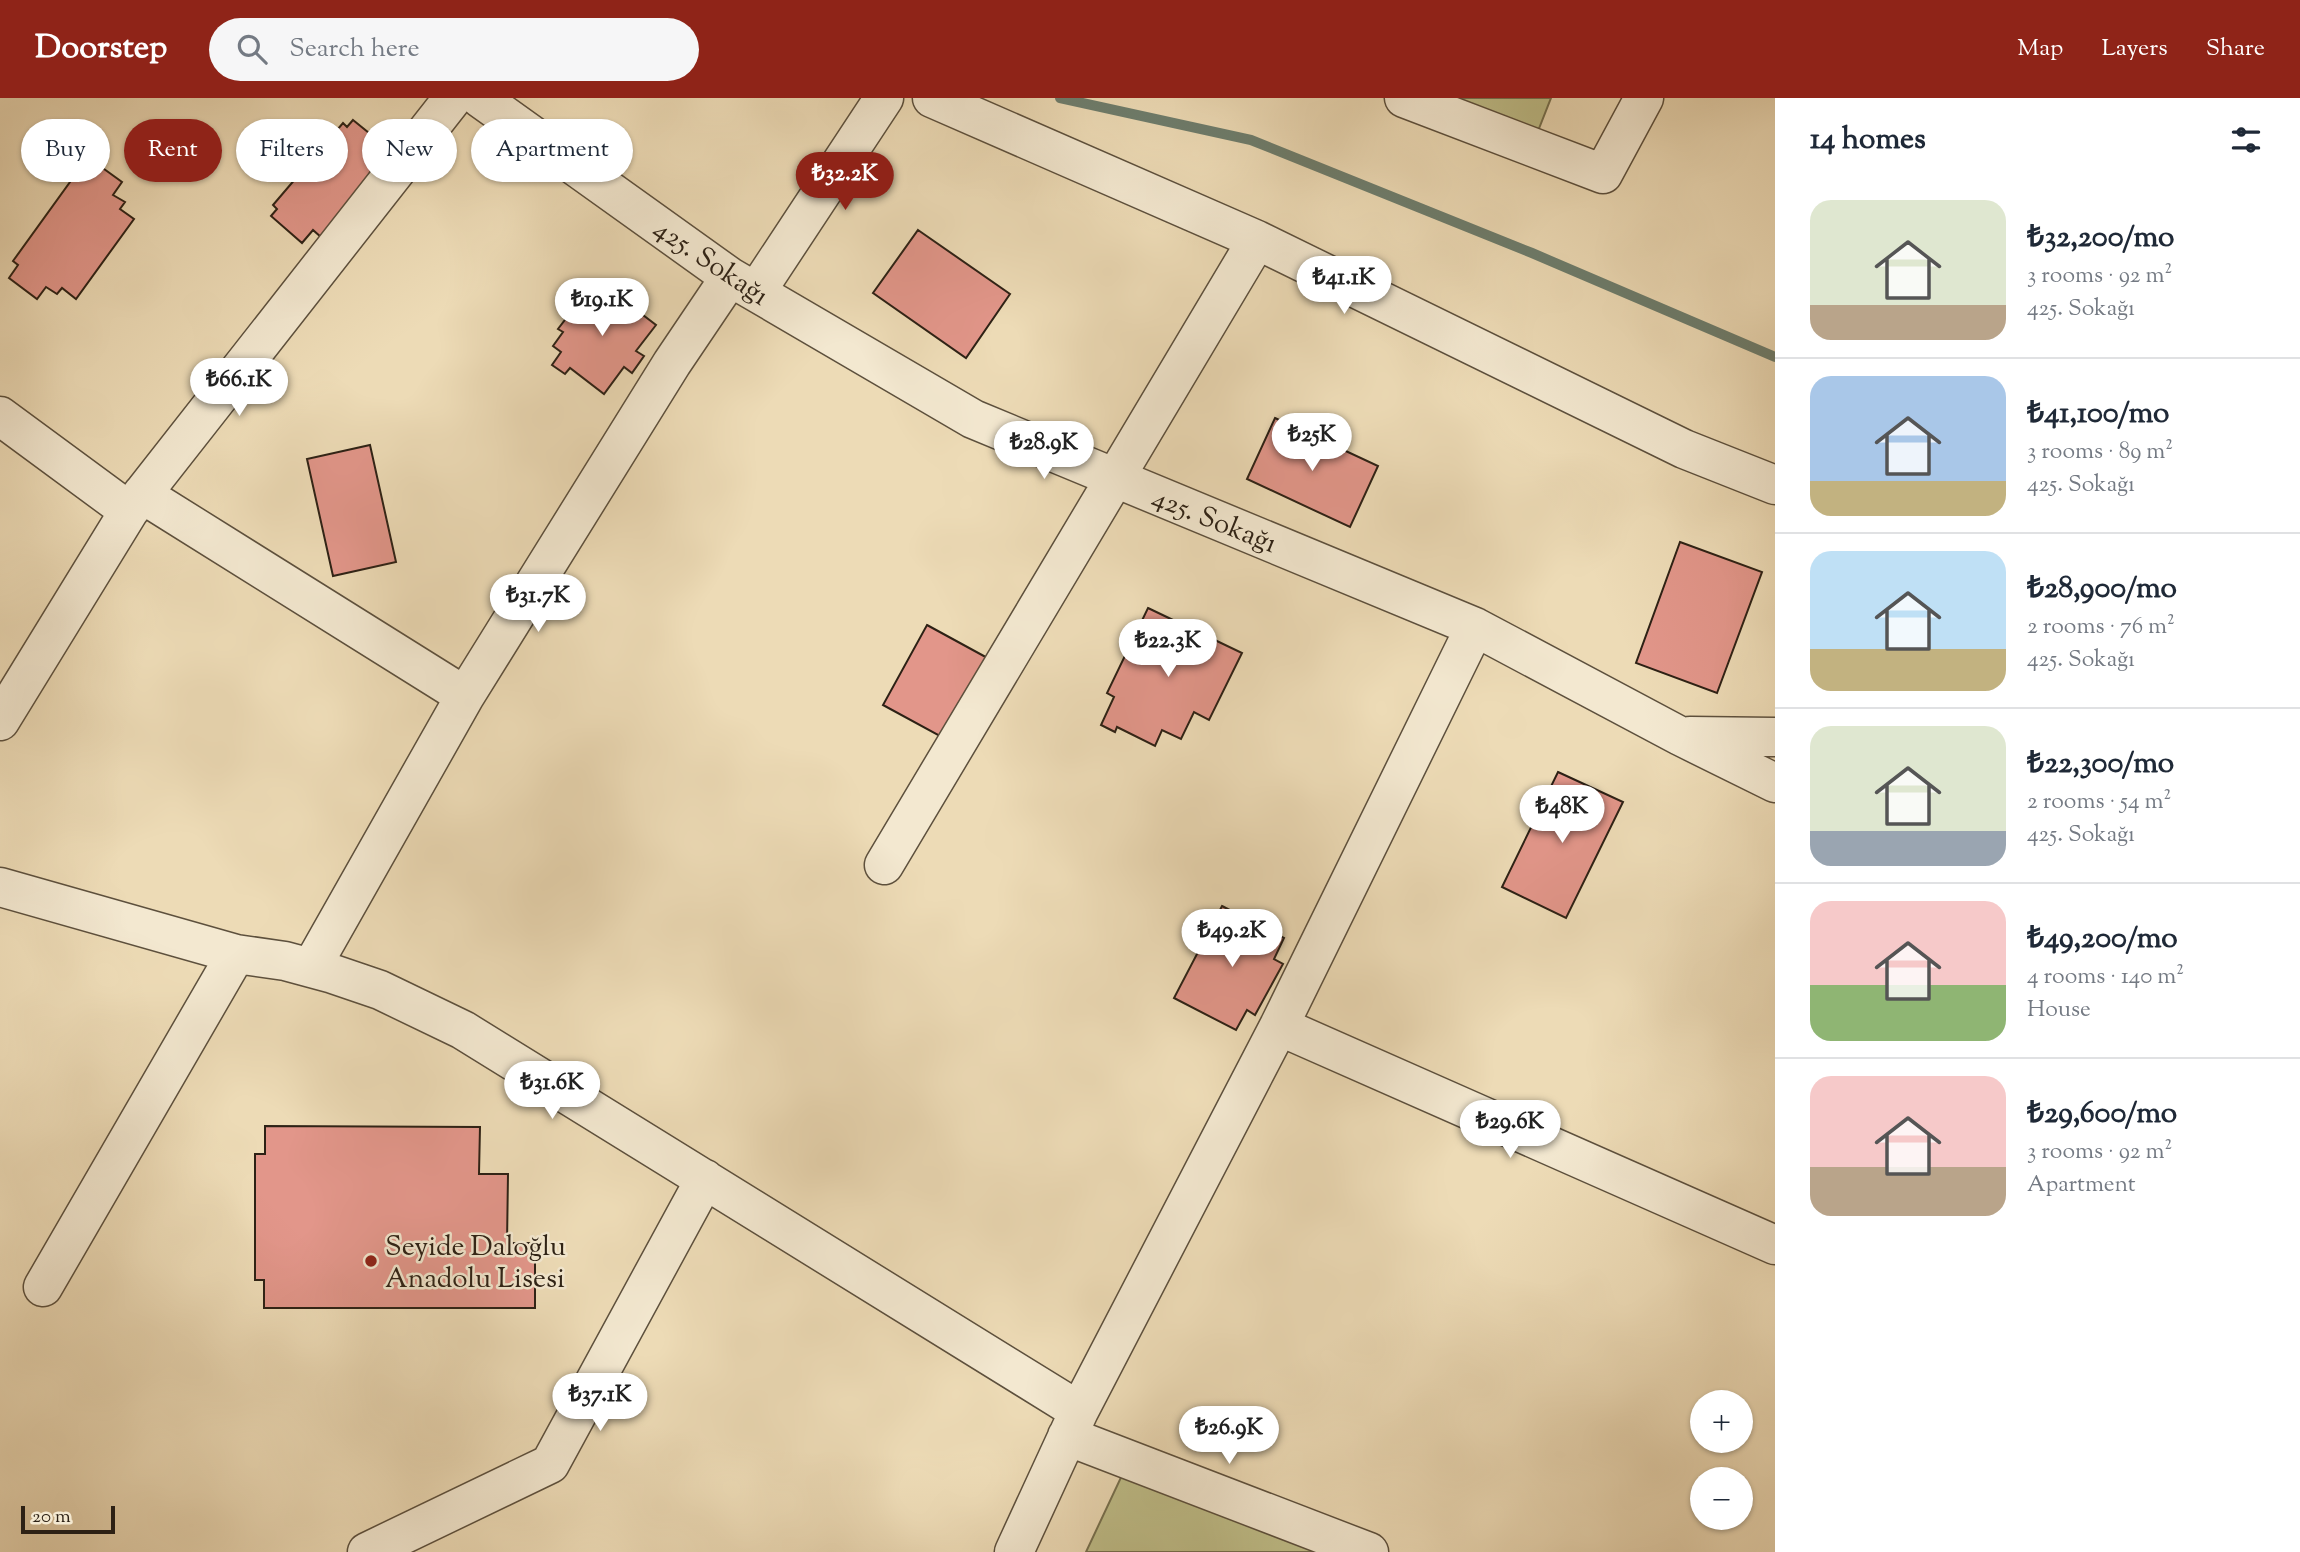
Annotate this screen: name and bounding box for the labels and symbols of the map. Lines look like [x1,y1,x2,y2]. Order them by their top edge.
pin: ₺32.2K [788,152,902,212]
street label: 425. Sokağı [645,210,776,317]
pin: ₺41.1K [1287,256,1401,316]
pin: ₺19.1K [545,278,659,338]
pin: ₺66.1K [182,358,296,418]
pin: ₺25K [1271,414,1353,473]
pin: ₺28.9K [987,422,1101,481]
street label: 425. Sokağı [1146,479,1282,565]
pin: ₺31.7K [481,574,595,634]
pin: ₺22.3K [1111,620,1225,679]
pin: ₺48K [1521,786,1603,845]
pin: ₺49.2K [1175,910,1289,969]
pin: ₺31.6K [495,1062,609,1121]
pin: ₺29.6K [1453,1100,1567,1160]
place label: Seyide Daloğlu Anadolu Lisesi [385,1228,566,1300]
marker: Seyide Daloğlu Anadolu Lisesi [363,1253,379,1269]
pin: ₺37.1K [543,1374,657,1433]
pin: ₺26.9K [1172,1406,1286,1466]
scale bar [21,1503,116,1535]

